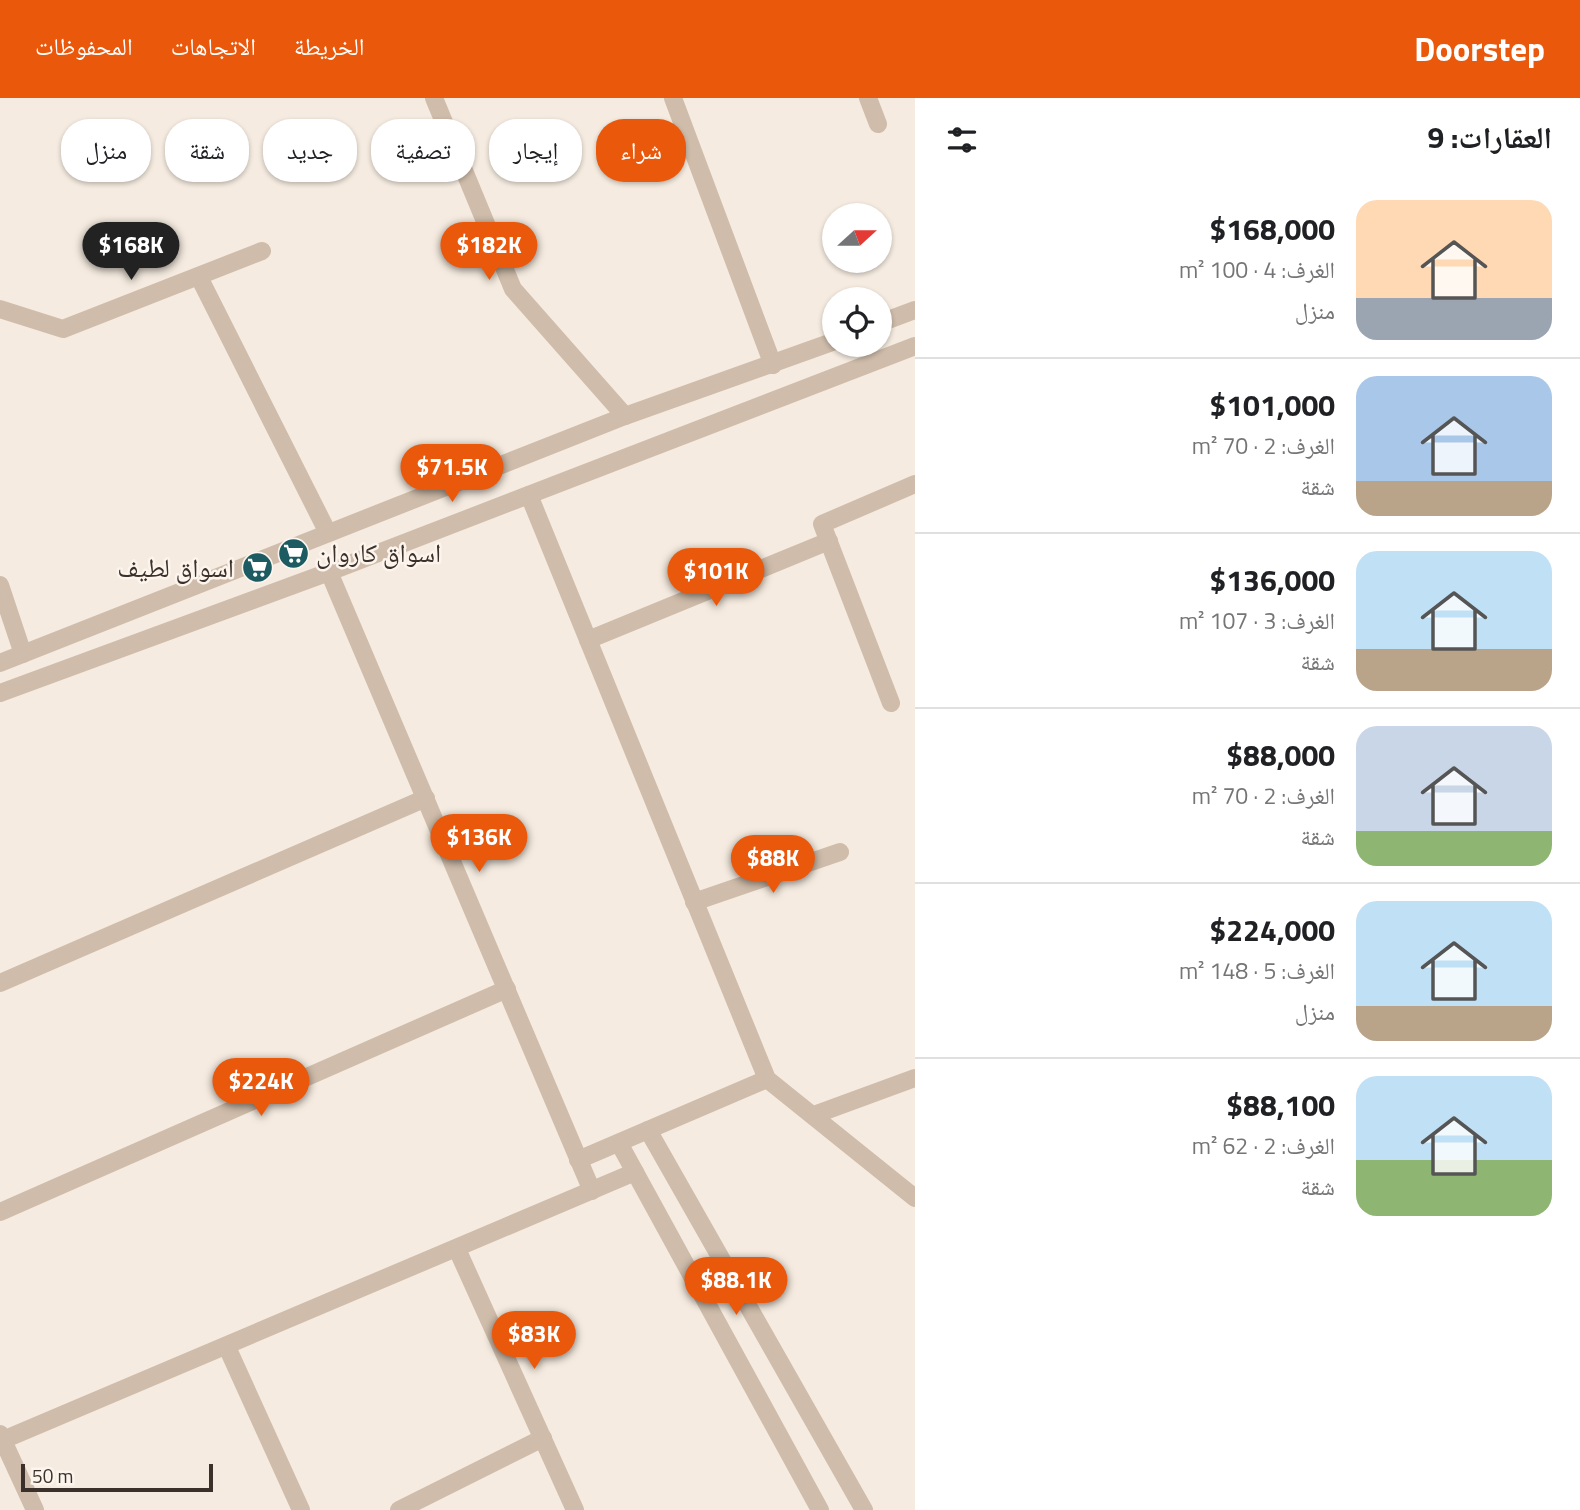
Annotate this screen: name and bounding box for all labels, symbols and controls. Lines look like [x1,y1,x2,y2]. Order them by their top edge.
text: Doorstep [1414,24,1545,74]
text: المحفوظات [35,28,133,64]
text: الاتجاهات [171,28,256,64]
text: الخريطة [294,28,365,64]
text: العقارات: 9 [1427,114,1552,160]
chip: منزل [61,119,151,182]
chip: شقة [165,119,249,182]
chip: جديد [263,119,357,182]
chip: تصفية [371,119,475,182]
chip: إيجار [489,119,582,182]
chip: شراء [596,119,686,182]
icon: filters [943,121,981,159]
north arrow [822,203,892,273]
map controls [822,203,892,357]
text: $168,000 [1210,206,1335,252]
pin: $168K [82,222,180,282]
pin: $182K [440,222,538,282]
text: $168K [98,227,164,262]
text: $182K [456,227,522,262]
icon: home [1412,228,1496,312]
text: الغرف: 4 · 100 m² [1179,252,1335,287]
button: locate [822,287,892,357]
text: منزل [1295,293,1335,328]
text: $101,000 [1210,382,1335,428]
icon: home [1412,404,1496,488]
text: الغرف: 2 · 70 m² [1192,428,1335,463]
pin: $71.5K [395,444,509,504]
text: $71.5K [416,449,488,484]
text: شقة [1301,469,1335,504]
place label: اسواق كاروان [316,533,441,572]
supermarket icon: اسواق كاروان [276,536,310,570]
place label: اسواق لطيف [117,548,234,587]
pin: $101K [667,548,765,608]
supermarket icon: اسواق لطيف [240,551,274,585]
text: $101K [683,553,749,588]
text: $136,000 [1210,557,1335,603]
icon: home [1412,579,1496,663]
text: الغرف: 3 · 107 m² [1179,603,1335,638]
text: شقة [1301,644,1335,679]
text: $88,000 [1226,732,1335,778]
icon: home [1412,754,1496,838]
text: الغرف: 2 · 70 m² [1192,778,1335,813]
pin: $136K [430,814,528,874]
text: $136K [446,819,512,854]
text: شقة [1301,819,1335,854]
pin: $88K [732,836,814,895]
text: $88K [747,840,799,875]
text: $224,000 [1210,907,1335,953]
icon: home [1412,929,1496,1013]
text: الغرف: 5 · 148 m² [1179,953,1335,988]
text: منزل [1295,994,1335,1029]
pin: $224K [212,1058,310,1118]
text: $224K [228,1063,294,1098]
text: $88,100 [1226,1082,1335,1128]
icon: home [1412,1104,1496,1188]
text: الغرف: 2 · 62 m² [1192,1128,1335,1163]
text: شقة [1301,1169,1335,1204]
pin: $88.1K [679,1258,793,1317]
text: $88.1K [700,1262,772,1297]
pin: $83K [493,1312,575,1371]
text: $83K [508,1316,560,1351]
scale bar [21,1461,214,1493]
text: 50 m [32,1461,73,1490]

